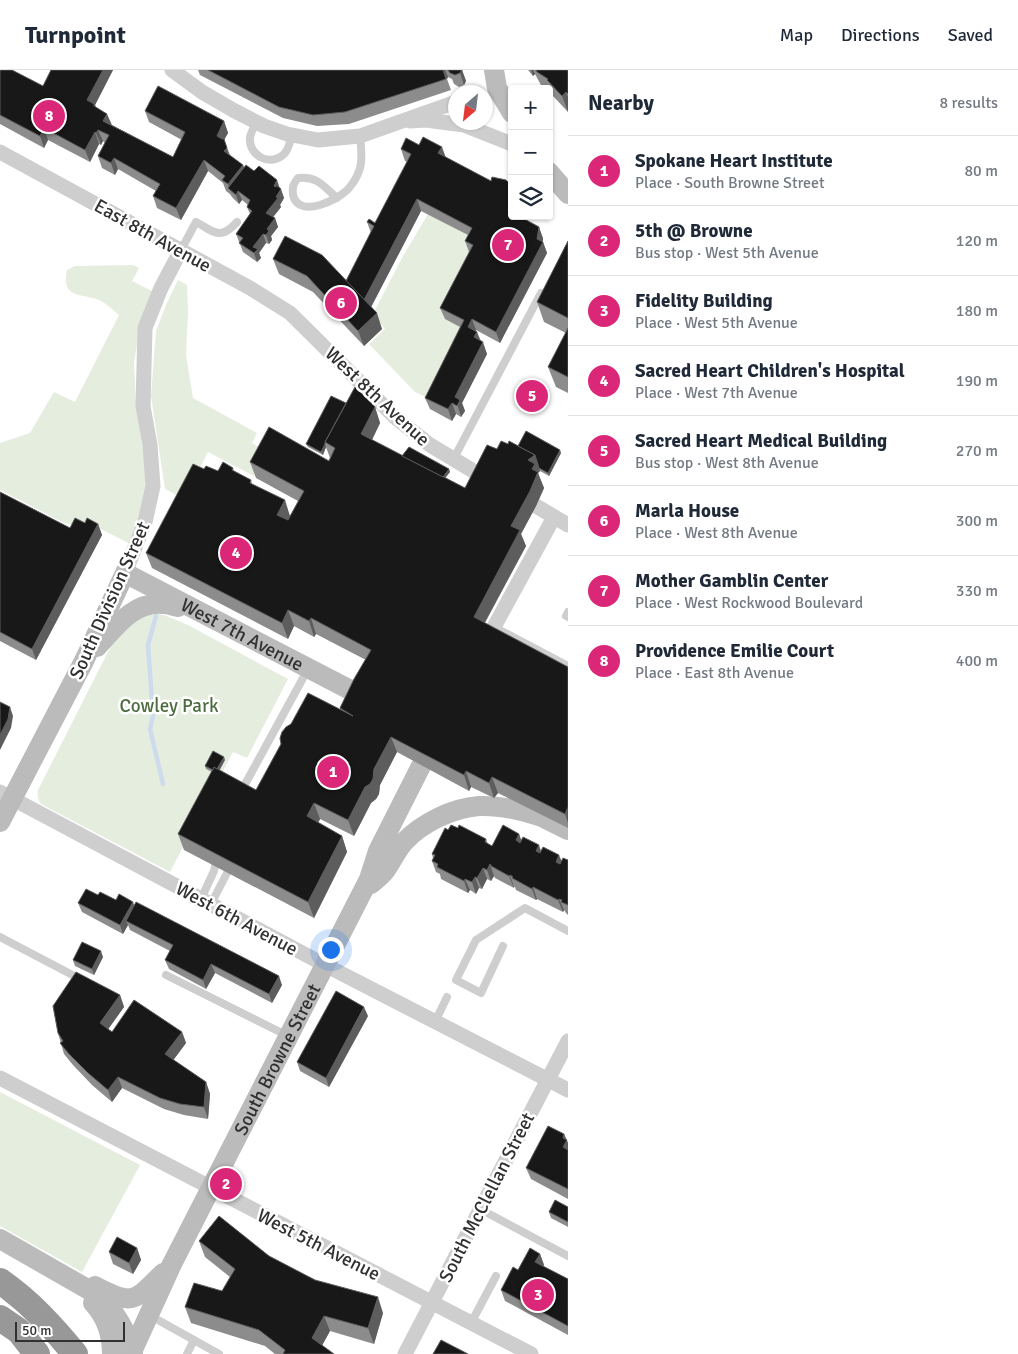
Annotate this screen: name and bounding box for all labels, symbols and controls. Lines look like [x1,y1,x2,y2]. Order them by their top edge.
text: Turnpoint [25,20,126,50]
text: Map [780,24,813,46]
text: Directions [841,24,920,46]
text: Saved [948,24,993,46]
north arrow [448,85,493,130]
map controls [508,85,553,220]
button: + [508,85,553,130]
text: Nearby [588,90,654,116]
text: 8 results [939,93,998,113]
pin: 8 [33,97,65,135]
button: − [508,130,553,175]
text: Spokane Heart Institute [635,149,833,173]
text: 1 [600,161,608,181]
text: 80 m [964,161,998,181]
text: Place · South Browne Street [635,173,825,193]
button: layers [508,175,553,220]
street label: East 8th Avenue [90,194,215,278]
text: 5th @ Browne [635,219,753,243]
pin: 7 [492,226,524,264]
text: 2 [600,231,608,251]
text: 120 m [956,231,998,251]
text: Bus stop · West 5th Avenue [635,243,819,263]
pin: 6 [325,284,357,322]
text: Fidelity Building [635,289,773,313]
text: 3 [600,301,608,321]
text: 180 m [956,301,998,321]
text: Place · West 5th Avenue [635,313,798,333]
street label: West 8th Avenue [320,342,435,452]
text: Sacred Heart Children's Hospital [635,359,905,383]
text: 4 [600,371,608,391]
text: 190 m [956,371,998,391]
pin: 5 [516,377,548,415]
text: Place · West 7th Avenue [635,383,798,403]
text: Sacred Heart Medical Building [635,429,887,453]
text: 5 [600,441,608,461]
text: 270 m [956,441,998,461]
text: Bus stop · West 8th Avenue [635,453,819,473]
text: Marla House [635,499,739,523]
text: 6 [600,511,608,531]
text: 300 m [956,511,998,531]
street label: South Division Street [64,517,156,683]
text: Place · West 8th Avenue [635,523,798,543]
pin: 4 [220,534,252,572]
text: Mother Gamblin Center [635,569,828,593]
text: 7 [600,581,608,601]
text: 330 m [956,581,998,601]
street label: West 7th Avenue [177,593,307,677]
text: Place · West Rockwood Boulevard [635,593,863,613]
text: Providence Emilie Court [635,639,834,663]
text: 8 [600,651,608,671]
text: 400 m [956,651,998,671]
text: Place · East 8th Avenue [635,663,794,683]
park label: Cowley Park [120,694,219,718]
pin: 1 [317,753,349,791]
street label: West 6th Avenue [171,877,302,961]
your location [318,937,344,963]
street label: South Browne Street [229,980,327,1139]
street label: South McClellan Street [434,1108,540,1286]
pin: 2 [210,1165,242,1203]
street label: West 5th Avenue [253,1204,384,1286]
pin: 3 [522,1276,554,1314]
scale bar [15,1319,125,1342]
text: 50 m [22,1322,51,1339]

